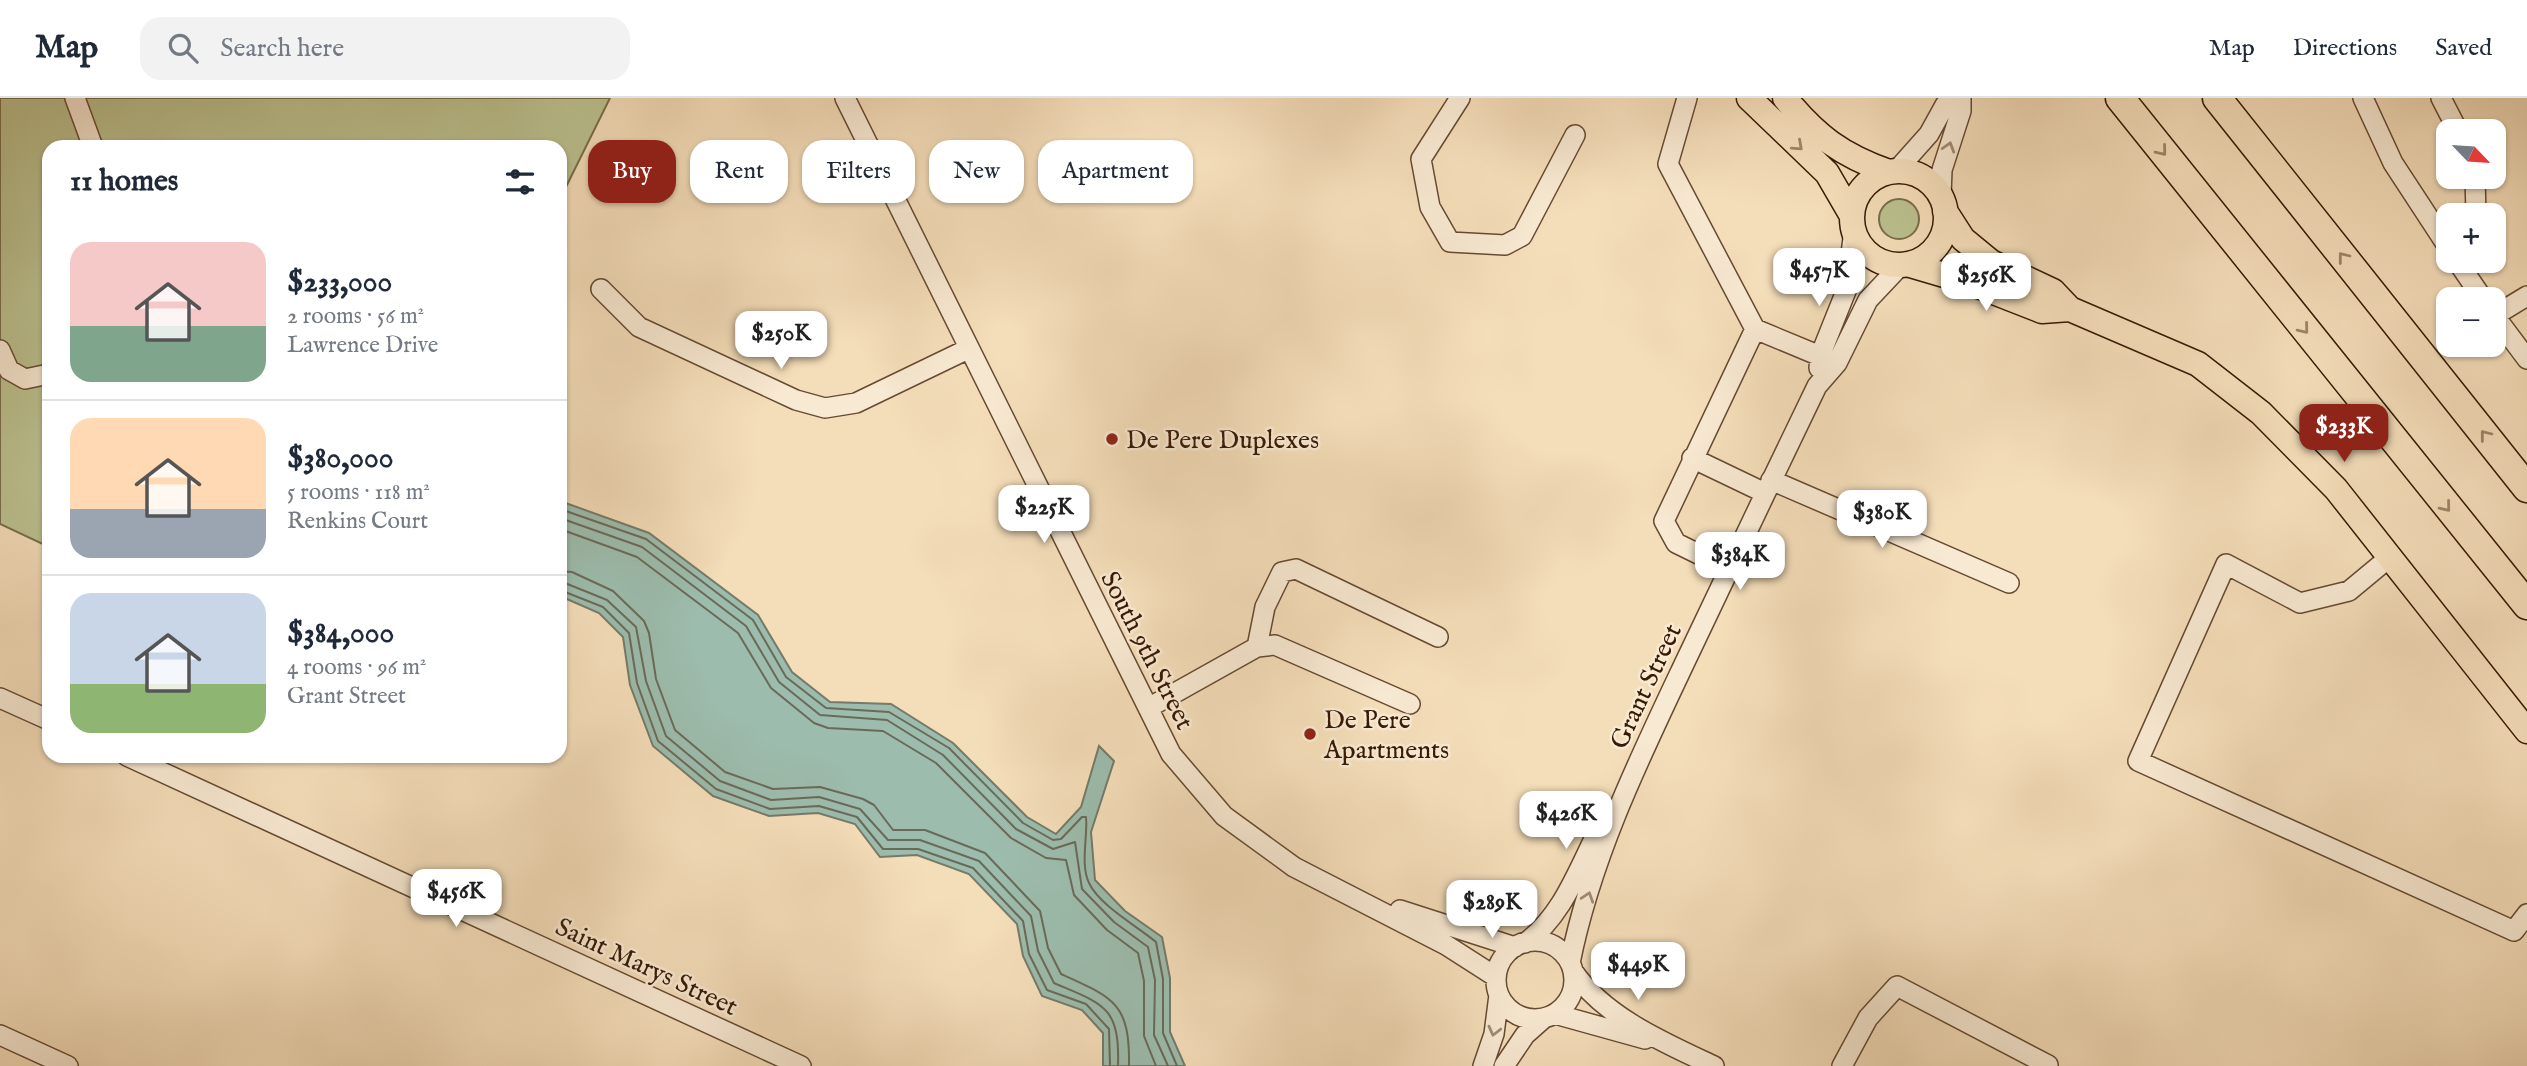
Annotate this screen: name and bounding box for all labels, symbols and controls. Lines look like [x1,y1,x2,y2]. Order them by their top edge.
search box [140,17,630,80]
text: Map [35,27,98,69]
icon: search [164,29,202,67]
text: Search here [220,32,344,65]
text: Map [2209,33,2255,64]
text: Directions [2293,33,2397,64]
text: Saved [2435,33,2492,64]
north arrow [2436,119,2506,189]
map controls [2436,119,2506,357]
one-way arrow [1790,137,1803,150]
chip: Buy [588,140,676,203]
chip: Rent [690,140,788,203]
chip: Filters [802,140,915,203]
chip: New [929,140,1024,203]
chip: Apartment [1038,140,1193,203]
one-way arrow [1940,141,1955,153]
one-way arrow [2154,143,2166,156]
text: 11 homes [70,163,178,201]
icon: filters [501,163,539,201]
button: + [2436,203,2506,273]
pin: $457K [1770,248,1868,308]
one-way arrow [2339,252,2351,265]
pin: $256K [1937,254,2035,313]
text: $457K [1789,256,1849,285]
text: $256K [1957,261,2015,290]
text: $233,000 [287,264,392,302]
icon: home [126,270,210,354]
button: − [2436,287,2506,357]
text: 2 rooms · 56 m² [287,302,424,331]
pin: $250K [732,312,830,371]
text: $250K [751,319,811,348]
one-way arrow [2296,321,2308,334]
text: Lawrence Drive [287,331,438,360]
pin: $233K [2295,404,2393,464]
text: $233K [2315,412,2373,441]
place label: De Pere Duplexes [1126,424,1319,457]
one-way arrow [2480,430,2493,442]
marker: De Pere Duplexes [1104,431,1120,447]
text: $380,000 [287,440,394,478]
icon: home [126,446,210,530]
text: 5 rooms · 118 m² [287,478,430,507]
pin: $225K [995,486,1093,545]
pin: $380K [1833,490,1931,550]
text: $225K [1014,493,1074,522]
text: $380K [1853,498,1911,527]
one-way arrow [2438,498,2450,511]
text: Renkins Court [287,507,428,536]
pin: $384K [1691,532,1789,592]
text: $384K [1711,540,1769,569]
street label: South 9th Street [1093,566,1201,736]
text: $384,000 [287,615,394,653]
street label: Grant Street [1603,619,1690,755]
icon: home [126,621,210,705]
text: 4 rooms · 96 m² [287,653,426,682]
text: Grant Street [287,682,406,711]
place label: De Pere Apartments [1323,704,1449,767]
marker: De Pere Apartments [1302,726,1318,742]
pin: $426K [1517,792,1615,851]
text: $426K [1535,799,1597,828]
pin: $456K [407,870,505,929]
text: $456K [427,877,485,906]
pin: $289K [1443,880,1541,940]
text: $289K [1462,888,1522,917]
one-way arrow [1580,892,1594,904]
street label: Saint Marys Street [550,911,743,1024]
pin: $449K [1589,942,1687,1002]
text: $449K [1607,950,1669,979]
one-way arrow [1488,1025,1502,1037]

